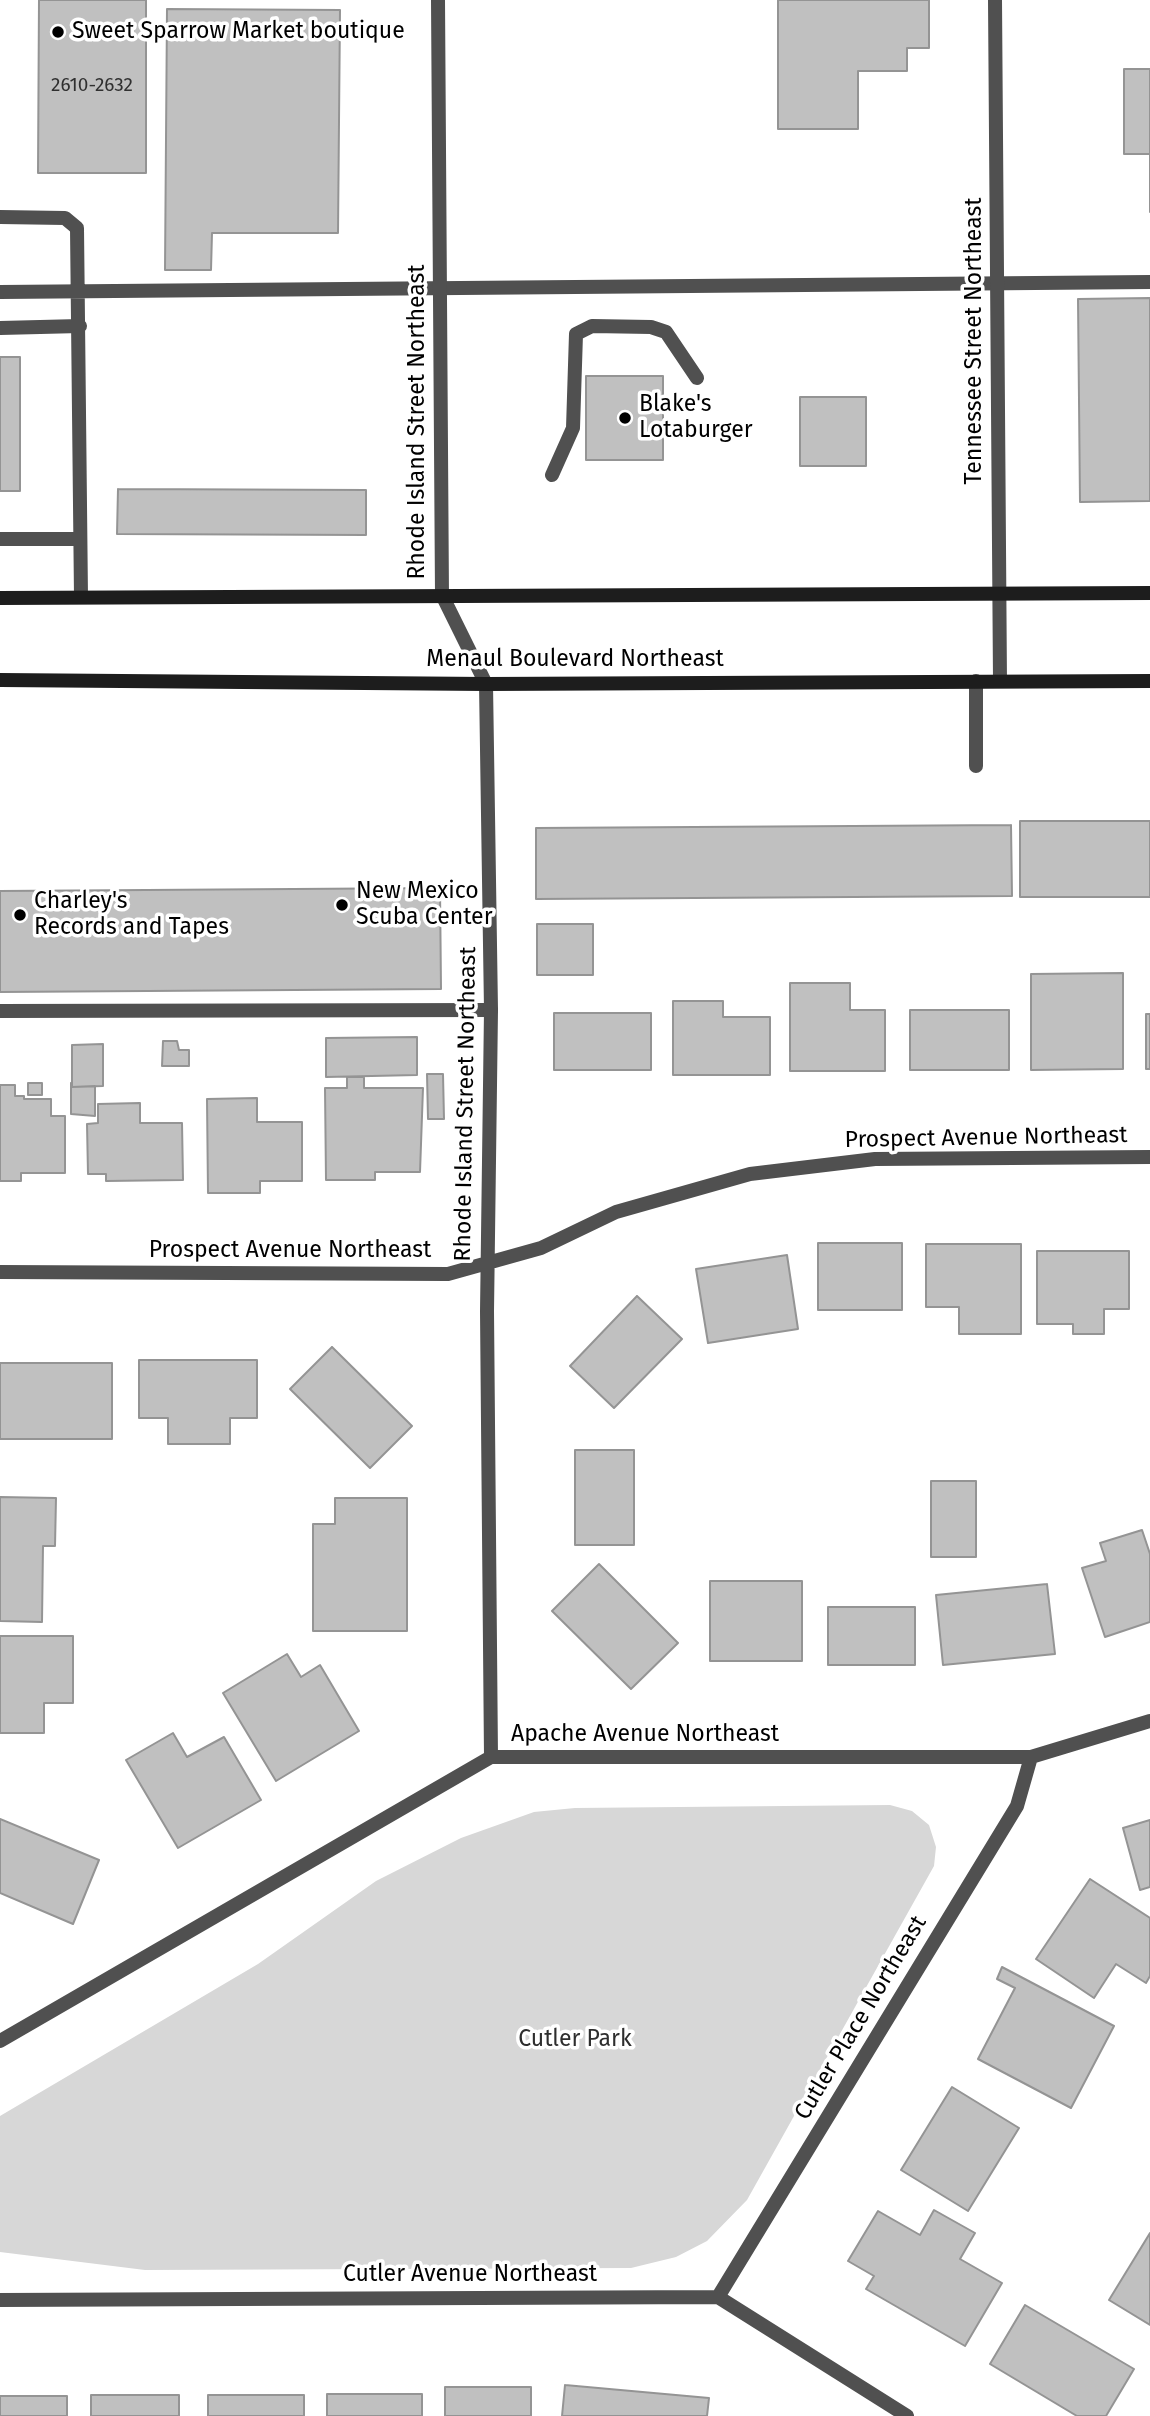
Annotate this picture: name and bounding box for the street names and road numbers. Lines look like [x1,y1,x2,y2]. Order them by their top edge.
street label: Tennessee Street Northeast [961,198,989,484]
street label: Rhode Island Street Northeast [404,264,432,580]
street label: Menaul Boulevard Northeast [426,646,724,674]
street label: Rhode Island Street Northeast [449,946,483,1262]
street label: Prospect Avenue Northeast [844,1122,1128,1154]
street label: Prospect Avenue Northeast [149,1237,431,1265]
street label: Apache Avenue Northeast [511,1721,779,1749]
street label: Cutler Place Northeast [789,1911,933,2125]
street label: Cutler Avenue Northeast [343,2261,597,2289]

